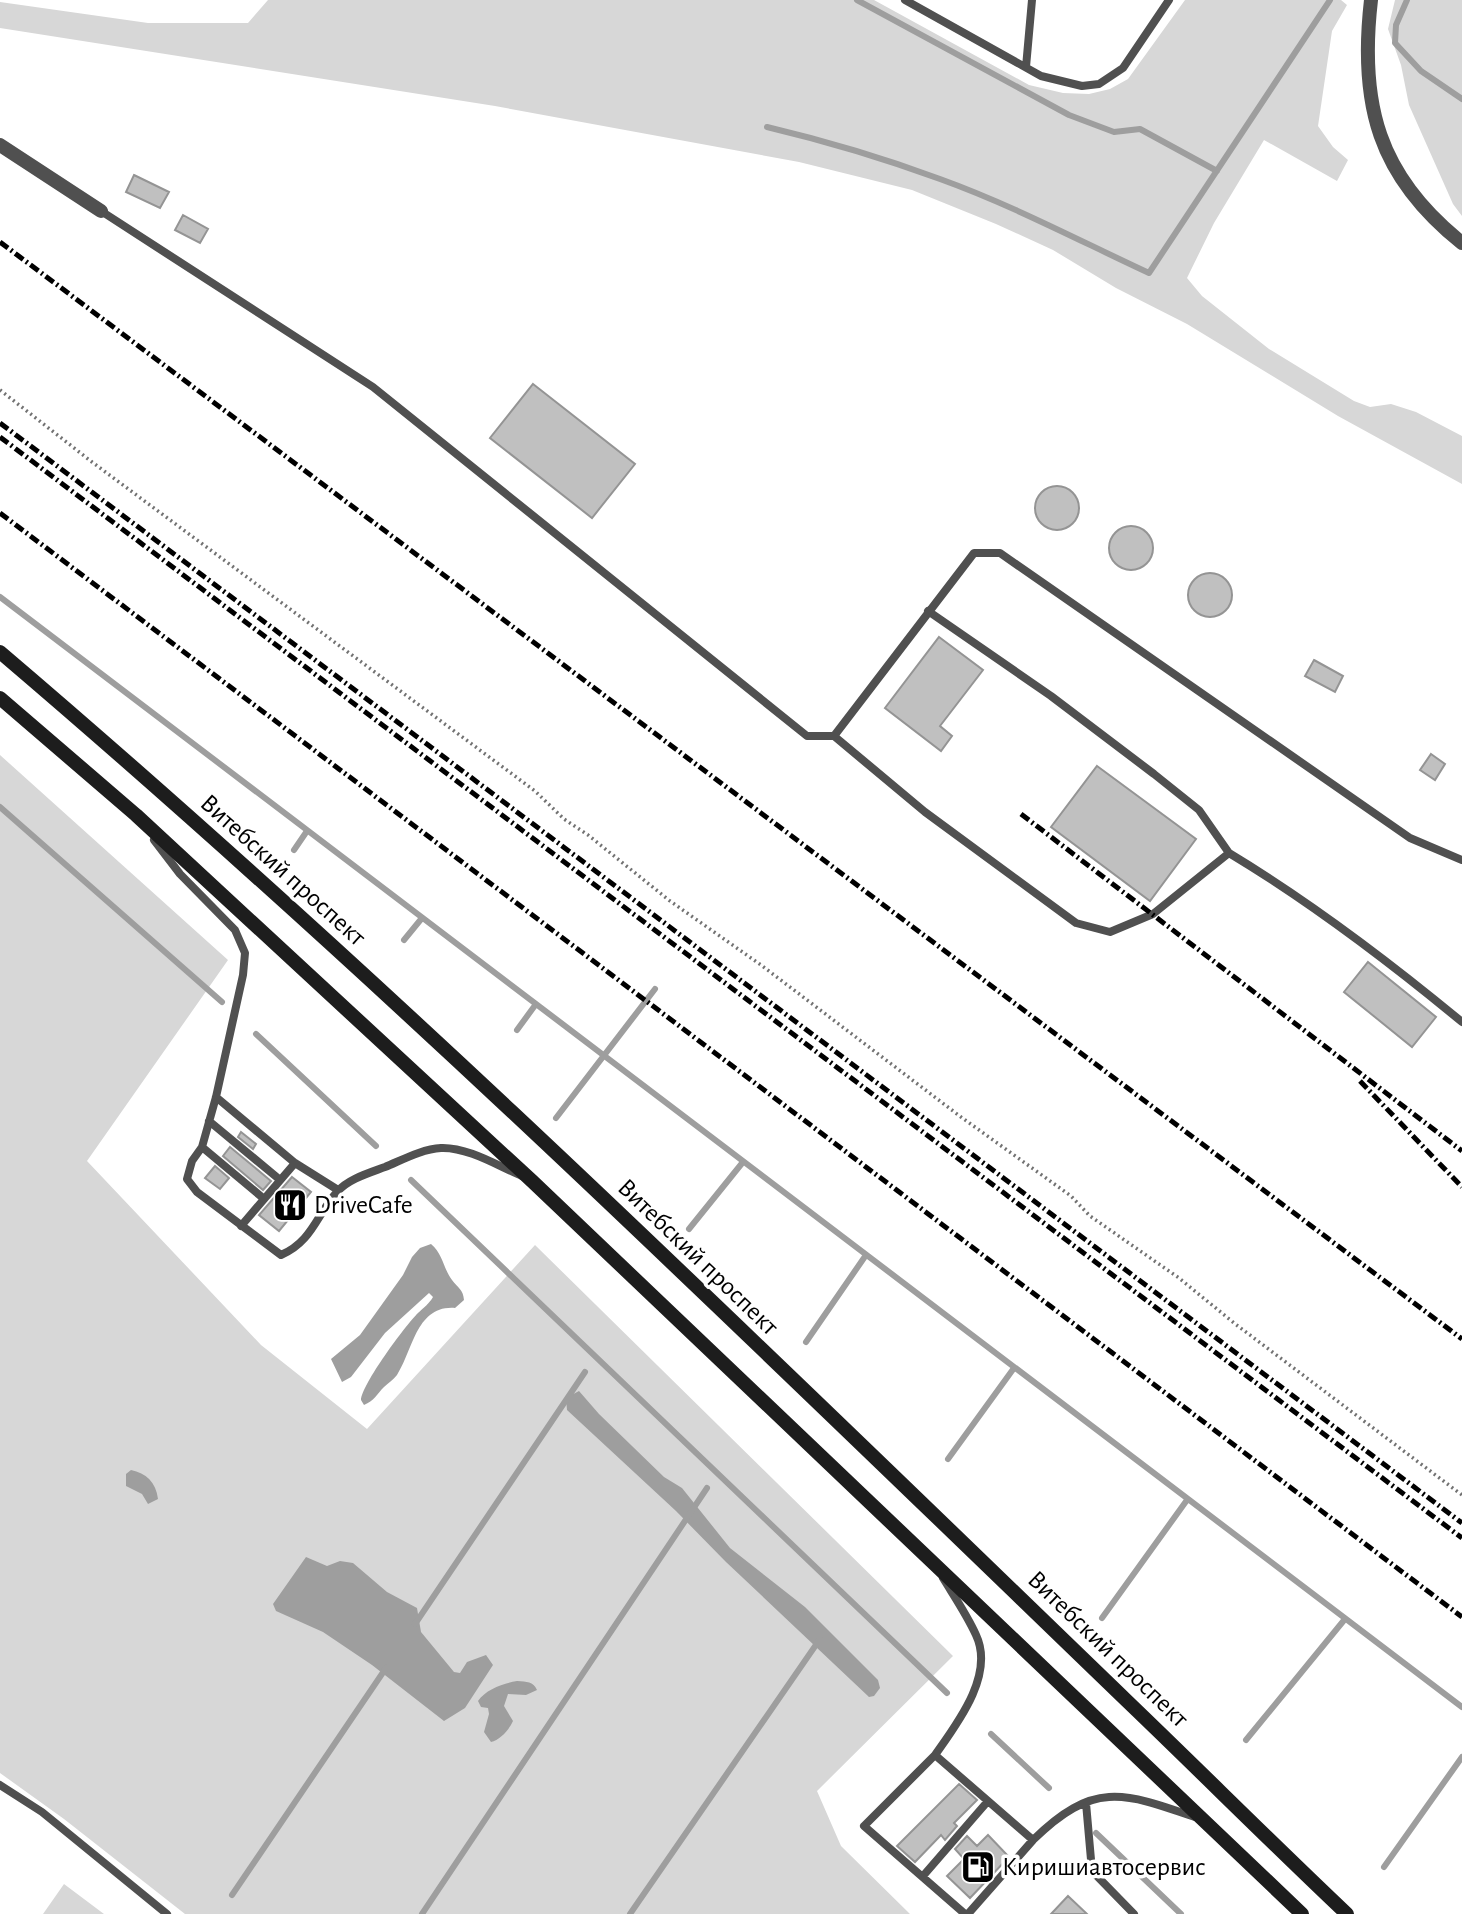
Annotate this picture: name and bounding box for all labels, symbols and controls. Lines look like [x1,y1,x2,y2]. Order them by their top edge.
street label: Витебский проспект [195,789,371,951]
street label: Витебский проспект [613,1174,784,1340]
restaurant icon: DriveCafe [271,1186,309,1224]
place label: DriveCafe [314,1192,413,1218]
street label: Витебский проспект [1023,1566,1194,1732]
fuel station icon: Киришиавтосервис [959,1848,997,1886]
place label: Киришиавтосервис [1002,1854,1206,1880]

